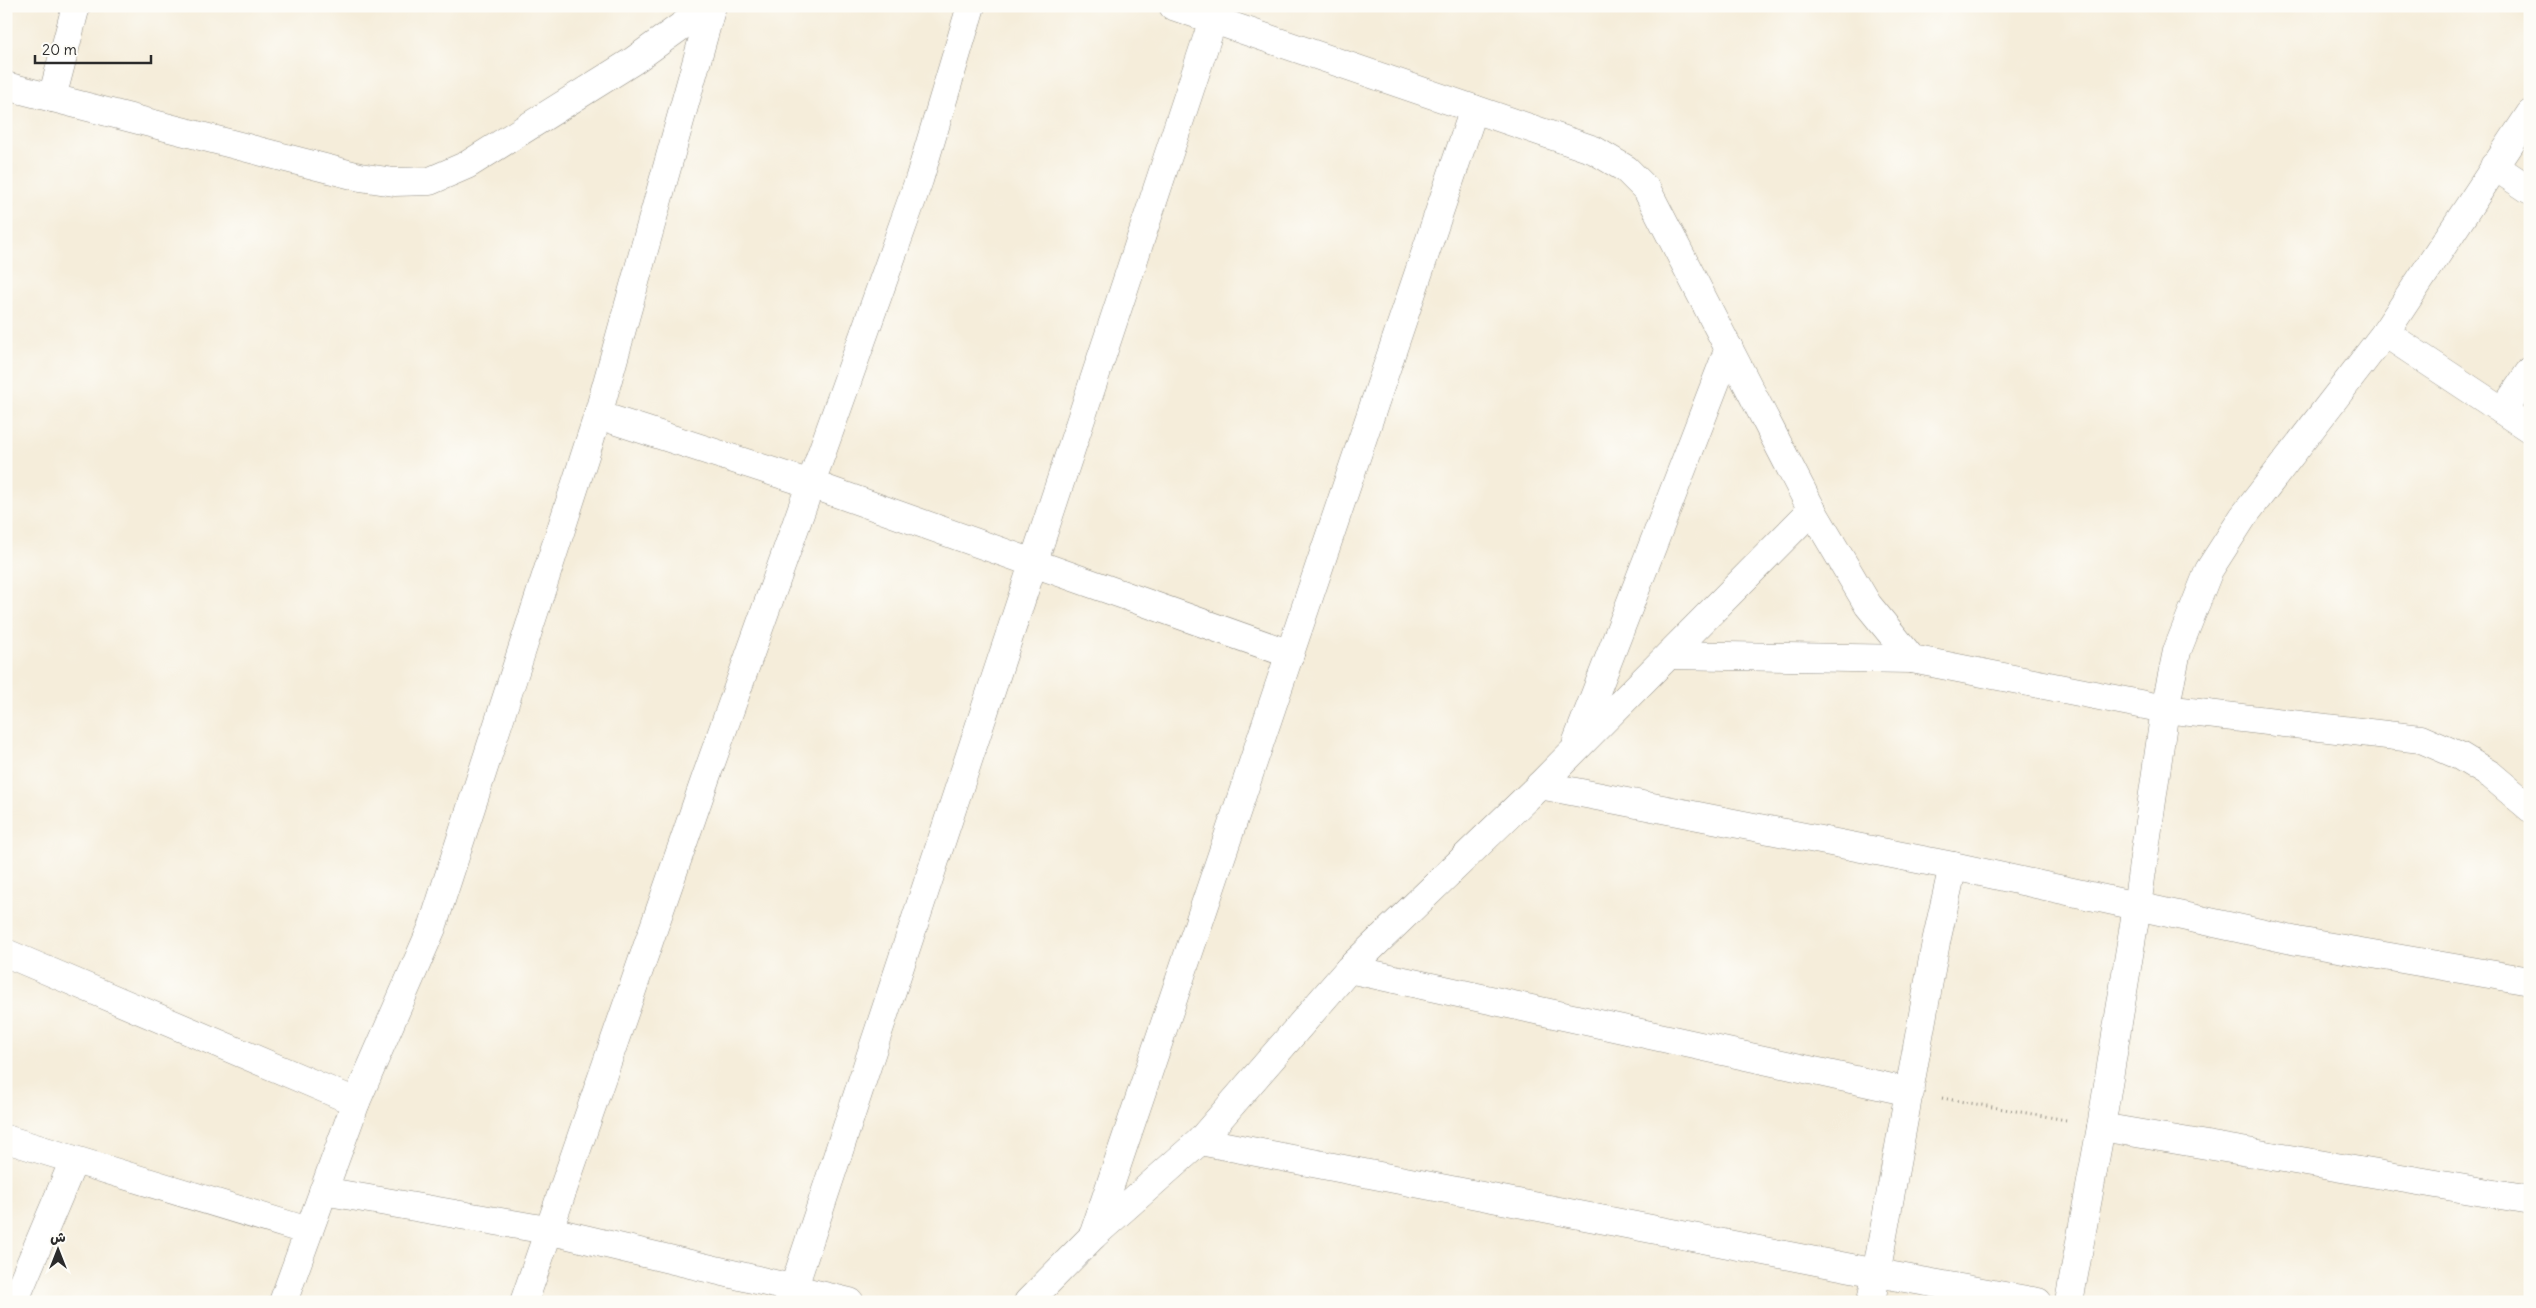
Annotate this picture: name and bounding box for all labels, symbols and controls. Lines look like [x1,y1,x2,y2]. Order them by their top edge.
scale bar [35,32,151,64]
text: 20 m [42,40,77,59]
north arrow [32,1226,82,1276]
text: ش [50,1228,66,1246]

